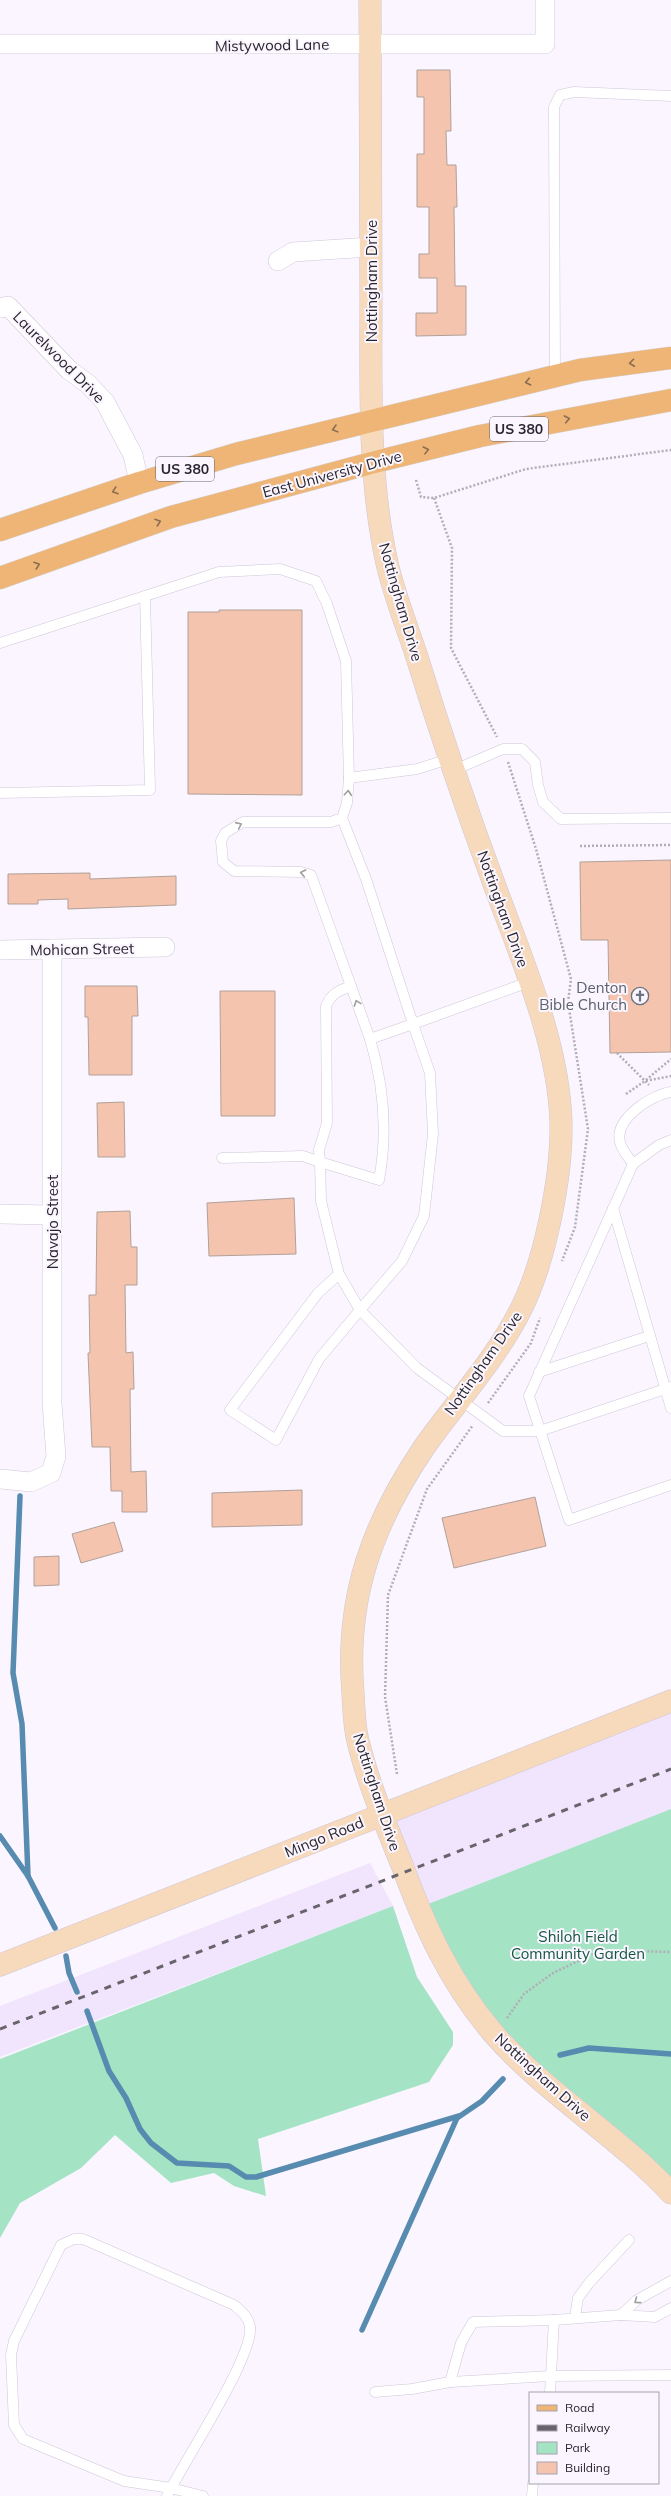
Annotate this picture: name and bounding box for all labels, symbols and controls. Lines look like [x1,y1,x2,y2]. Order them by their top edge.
street label: Mistywood Lane [215,35,329,55]
street label: Nottingham Drive [362,220,381,342]
street label: Laurelwood Drive [9,307,109,407]
one-way arrow [629,359,635,368]
one-way arrow [525,378,532,386]
one-way arrow [564,416,570,424]
road number: US 380 [490,417,548,441]
one-way arrow [331,424,338,433]
street label: East University Drive [260,446,404,502]
one-way arrow [423,446,429,454]
road number: US 380 [156,457,214,481]
one-way arrow [112,486,119,494]
one-way arrow [155,518,162,526]
street label: Nottingham Drive [375,540,427,664]
one-way arrow [33,561,40,569]
one-way arrow [343,790,352,796]
one-way arrow [235,822,242,830]
street label: Nottingham Drive [473,848,533,970]
one-way arrow [300,870,306,878]
street label: Mohican Street [30,939,134,959]
place label: Denton Bible Church [539,978,627,1014]
church icon: Denton Bible Church [630,986,650,1006]
one-way arrow [353,999,361,1006]
street label: Navajo Street [43,1175,62,1269]
street label: Nottingham Drive [440,1307,526,1419]
street label: Nottingham Drive [349,1731,405,1853]
street label: Mingo Road [282,1813,366,1861]
park label: Shiloh Field Community Garden [511,1927,645,1963]
street label: Nottingham Drive [491,2029,595,2125]
one-way arrow [635,2296,642,2303]
legend [529,2392,659,2484]
text: Road [565,2400,594,2415]
text: Railway [565,2420,611,2435]
text: Park [565,2440,591,2455]
text: Building [565,2460,610,2475]

